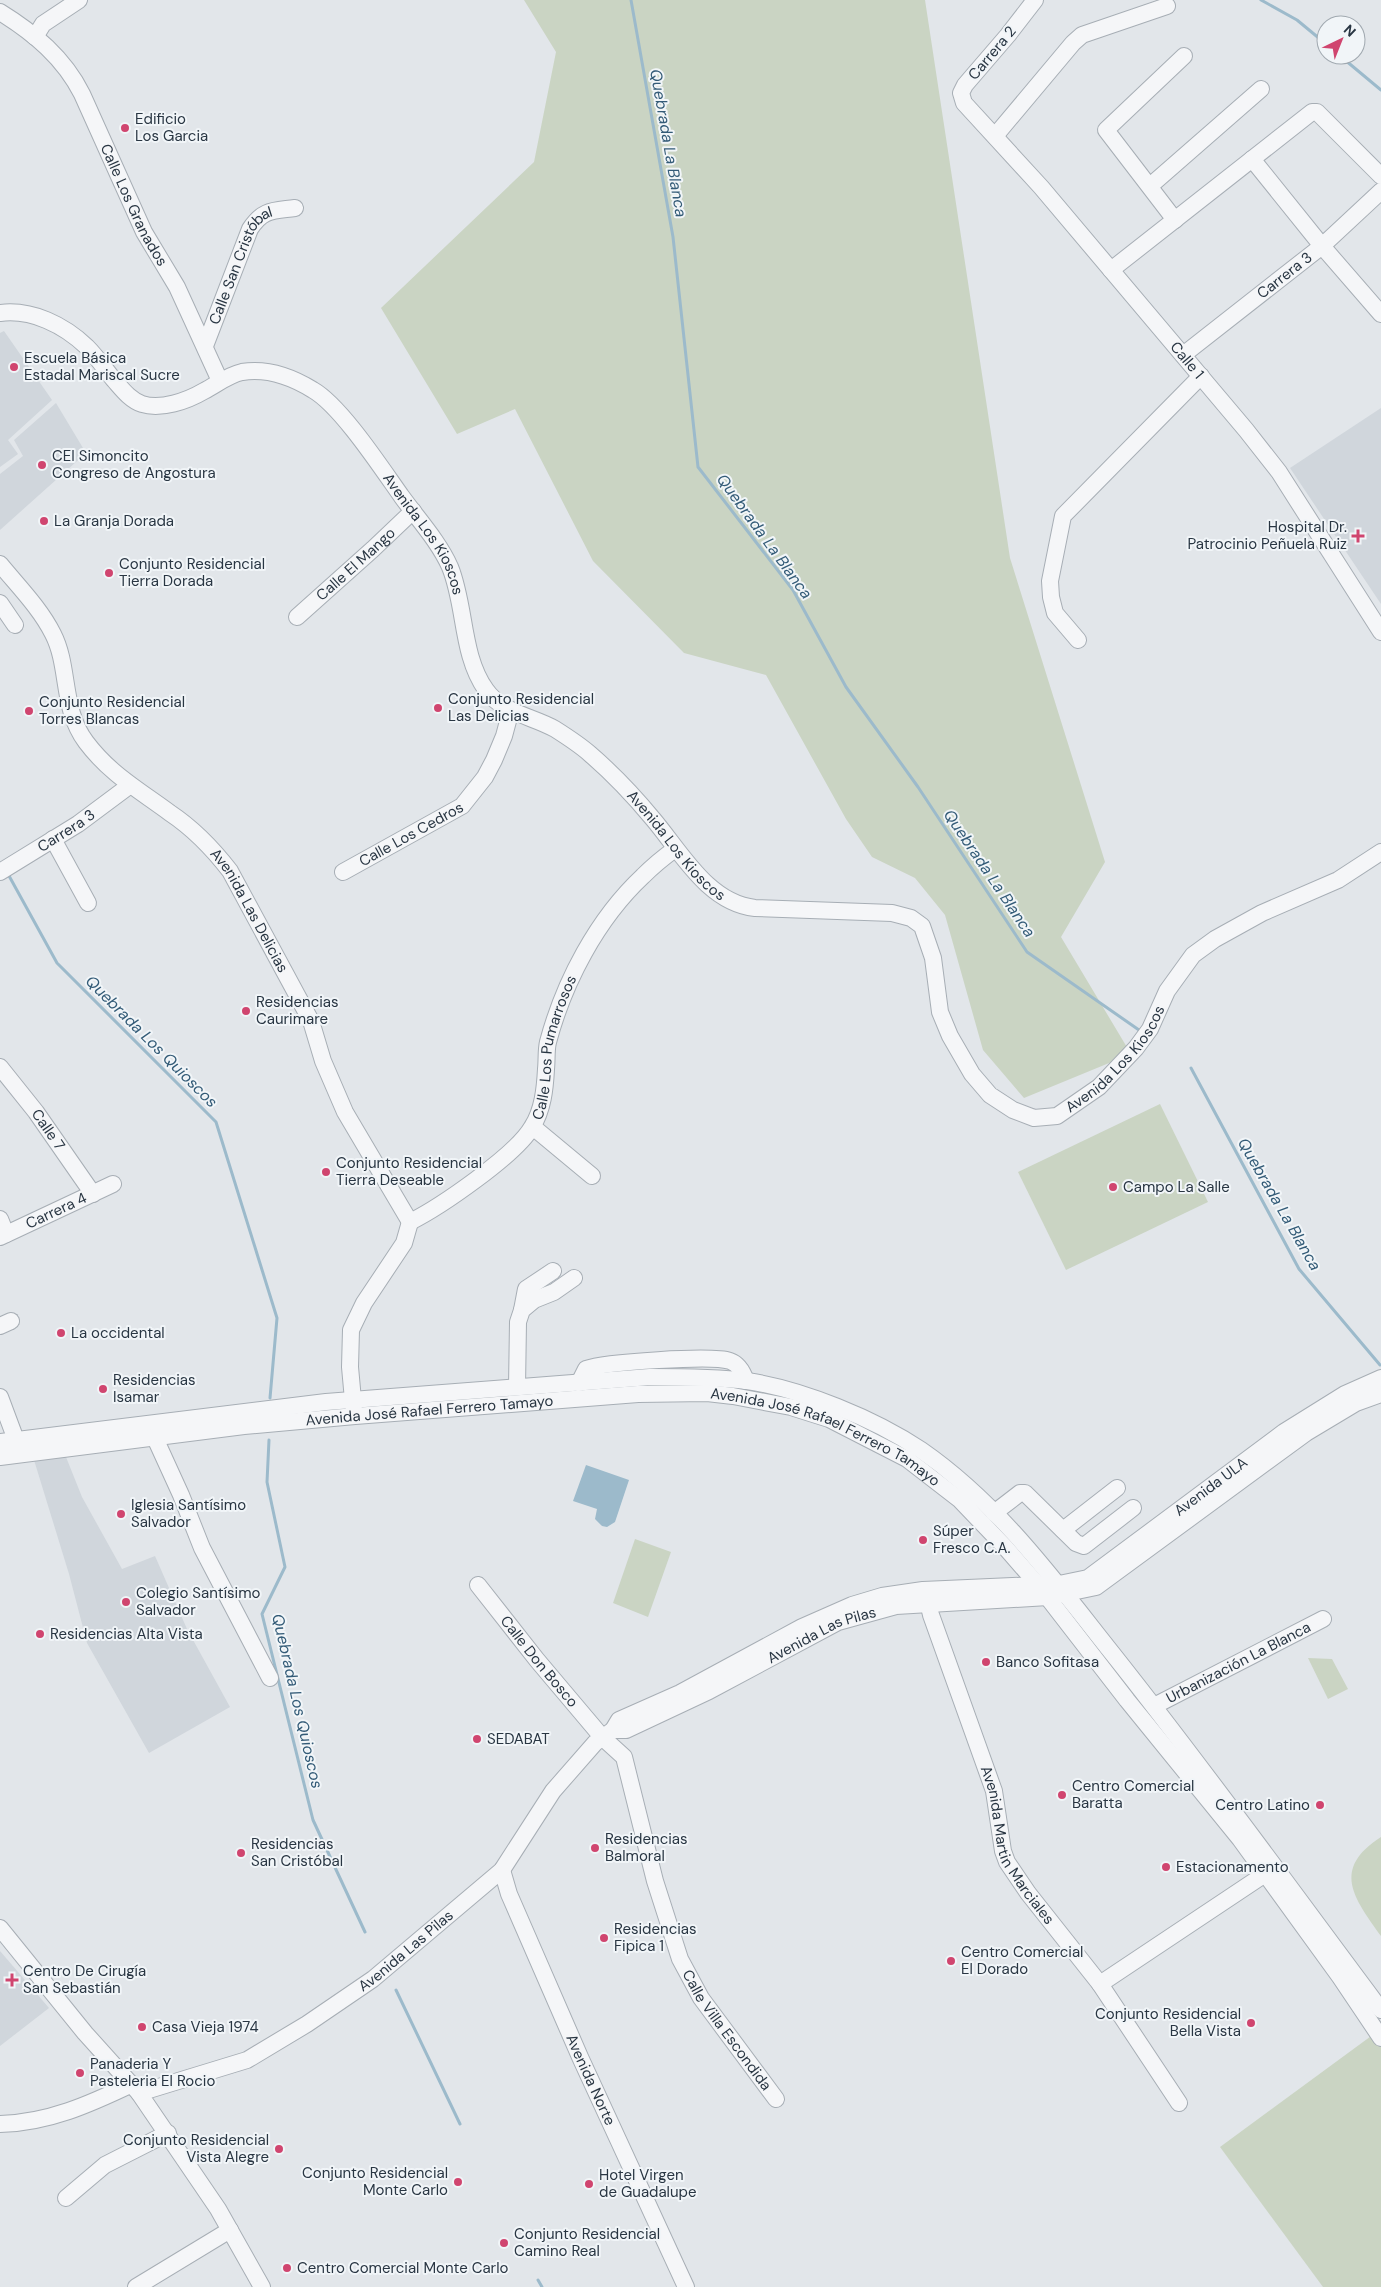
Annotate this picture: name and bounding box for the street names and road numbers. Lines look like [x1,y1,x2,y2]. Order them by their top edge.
street label: Carrera 2 [964,22,1020,84]
street label: Calle Los Granados [96,141,172,270]
street label: Calle San Cristóbal [204,202,275,327]
street label: Carrera 3 [1253,248,1316,303]
street label: Calle 1 [1166,337,1209,383]
street label: Avenida Los Kioscos [378,469,468,597]
street label: Calle El Mango [312,523,400,605]
street label: Avenida Los Kioscos [622,786,729,905]
street label: Calle Los Cedros [355,797,467,871]
street label: Carrera 3 [34,805,99,857]
street label: Avenida Las Delicias [206,844,293,976]
street label: Calle Los Pumarrosos [527,972,581,1123]
street label: Avenida Los Kioscos [1062,1002,1169,1117]
street label: Calle 7 [27,1105,70,1154]
street label: Carrera 4 [22,1188,90,1234]
street label: Avenida José Rafael Ferrero Tamayo [709,1383,944,1491]
street label: Avenida José Rafael Ferrero Tamayo [305,1391,554,1430]
street label: Avenida ULA [1170,1453,1252,1520]
street label: Avenida Las Pilas [764,1602,878,1668]
street label: Calle Don Bosco [496,1611,583,1712]
street label: Urbanización La Blanca [1163,1617,1314,1708]
street label: Avenida Martin Marciales [976,1763,1059,1929]
street label: Avenida Las Pilas [354,1905,458,1996]
street label: Calle Villa Escondida [678,1966,776,2095]
street label: Avenida Norte [561,2031,620,2129]

